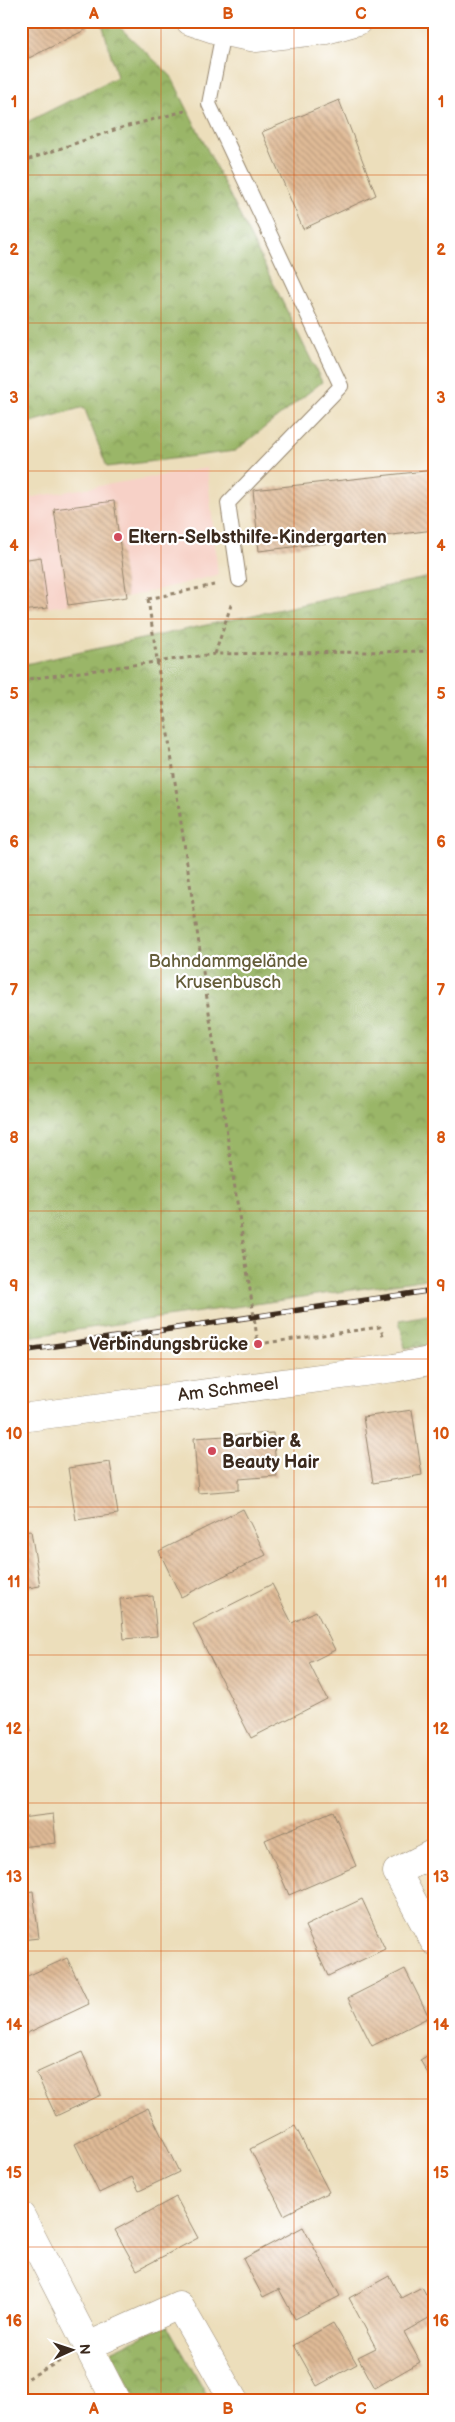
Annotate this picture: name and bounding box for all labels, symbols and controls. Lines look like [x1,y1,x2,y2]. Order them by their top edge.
text: A [88,5,99,24]
text: B [222,5,234,24]
text: C [355,5,367,24]
text: 1 [11,93,17,112]
text: 1 [438,93,444,112]
text: 2 [9,241,19,260]
text: 2 [436,241,446,260]
text: 3 [9,389,19,408]
text: 3 [436,389,446,408]
place label: Eltern-Selbsthilfe-Kindergarten [128,527,387,548]
marker: Eltern-Selbsthilfe-Kindergarten [112,531,124,543]
text: 4 [9,537,19,556]
text: 4 [436,537,446,556]
text: 5 [9,685,19,704]
text: 5 [436,685,446,704]
text: 6 [9,833,19,852]
text: 6 [436,833,446,852]
park label: Bahndammgelände Krusenbusch [148,951,308,993]
text: 7 [10,981,19,1000]
text: 7 [437,981,446,1000]
text: 8 [9,1129,19,1148]
text: 8 [436,1129,446,1148]
text: 9 [9,1277,19,1296]
text: 9 [436,1277,446,1296]
place label: Verbindungsbrücke [89,1334,248,1355]
marker: Verbindungsbrücke [252,1338,264,1350]
street label: Am Schmeel [177,1373,279,1406]
text: 10 [6,1425,22,1444]
text: 10 [433,1425,449,1444]
place label: Barbier & Beauty Hair [222,1431,320,1473]
marker: Barbier & Beauty Hair [206,1445,218,1457]
text: 11 [7,1573,21,1592]
text: 11 [434,1573,448,1592]
text: 12 [6,1720,23,1739]
text: 12 [433,1720,450,1739]
text: 13 [6,1868,22,1887]
text: 13 [433,1868,449,1887]
text: 14 [6,2016,23,2035]
text: 14 [433,2016,450,2035]
text: 15 [6,2164,22,2183]
text: 15 [433,2164,449,2183]
text: 16 [6,2312,23,2331]
text: 16 [433,2312,450,2331]
north arrow [48,2324,98,2374]
text: N [76,2344,93,2355]
text: A [88,2400,99,2419]
text: B [222,2400,234,2419]
text: C [355,2400,367,2419]

